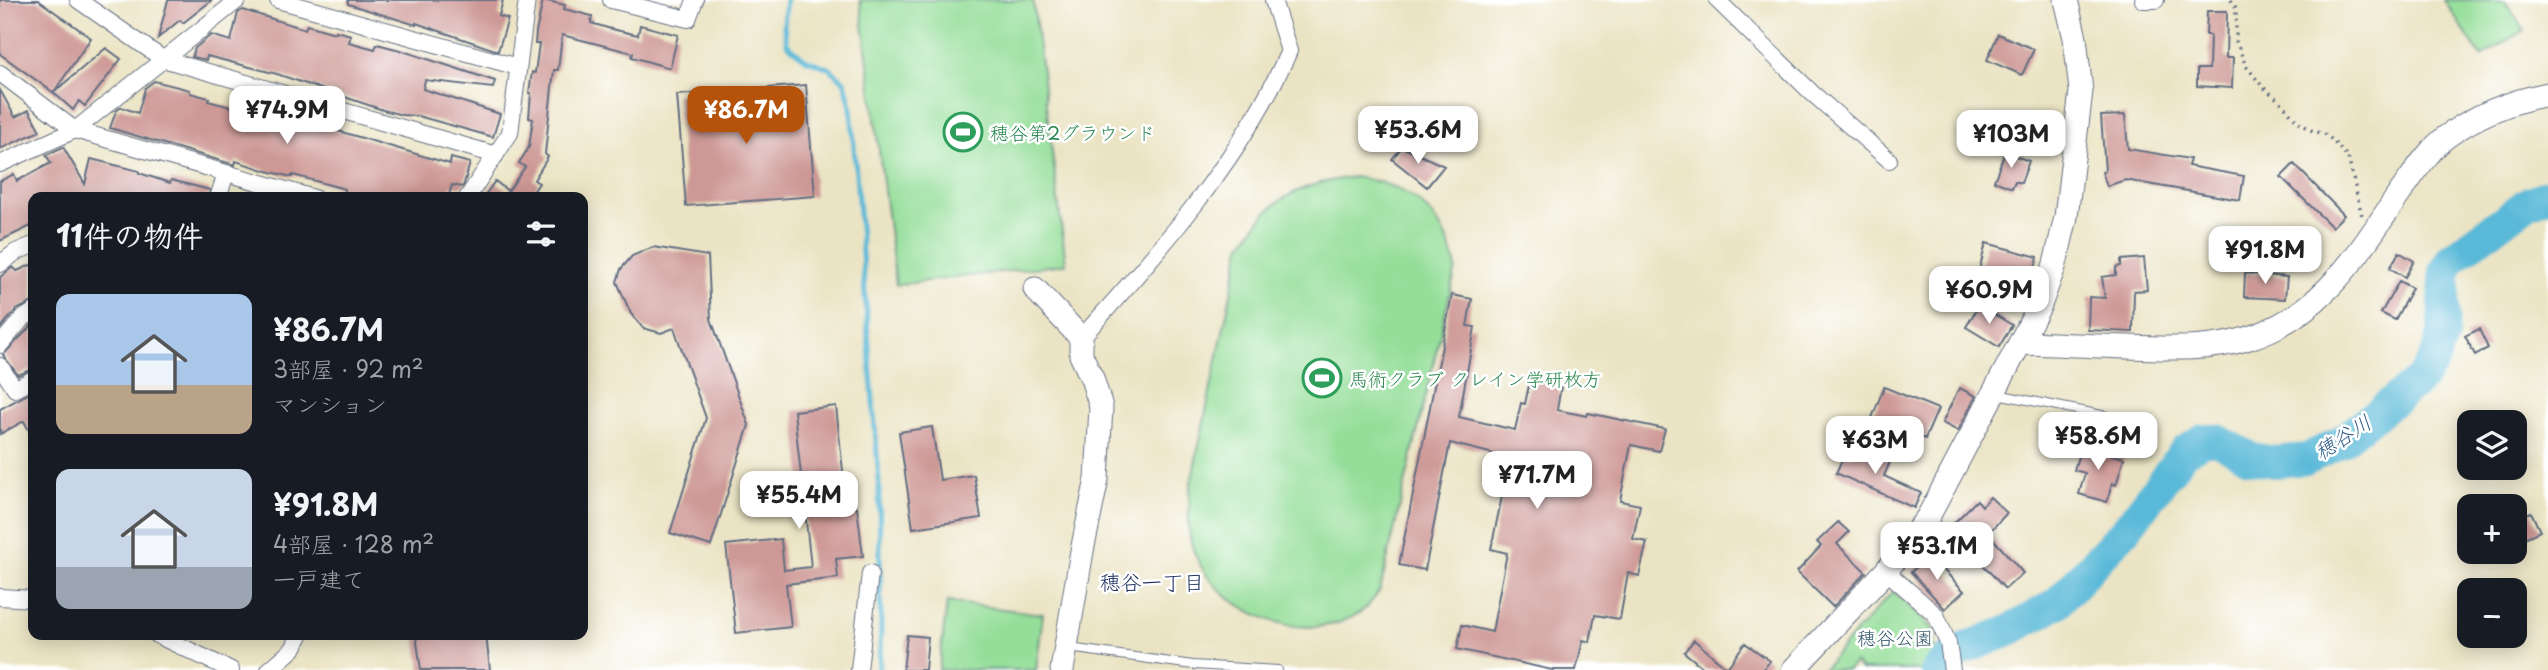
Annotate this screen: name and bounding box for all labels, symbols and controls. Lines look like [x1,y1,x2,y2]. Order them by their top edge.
pin: ¥74.9M [230,86,344,146]
pin: ¥86.7M [689,86,803,146]
text: ¥74.9M [245,91,329,126]
text: ¥86.7M [704,91,789,126]
pin: ¥53.6M [1361,106,1475,166]
pin: ¥103M [1962,110,2060,170]
sports icon: 穂谷第2グラウンド [942,111,984,153]
text: ¥53.6M [1374,111,1462,146]
text: ¥103M [1973,115,2049,150]
place label: 穂谷第2グラウンド [990,118,1155,146]
text: 11件の物件 [56,212,203,257]
icon: filters [522,215,560,253]
pin: ¥91.8M [2208,226,2322,286]
text: ¥91.8M [2225,231,2305,266]
pin: ¥60.9M [1932,266,2046,326]
text: ¥60.9M [1945,271,2033,306]
text: ¥86.7M [273,306,384,351]
icon: home [112,322,196,406]
text: 3部屋 · 92 m² [273,351,424,386]
sports icon: 馬術クラブ クレイン学研枚方 [1301,357,1343,399]
place label: 馬術クラブ クレイン学研枚方 [1349,364,1601,392]
text: マンション [273,386,387,421]
water label: 穂谷川 [2307,405,2377,467]
map controls [2457,410,2527,648]
button: layers [2457,410,2527,480]
pin: ¥58.6M [2041,412,2155,472]
pin: ¥63M [1834,416,1916,476]
text: ¥58.6M [2054,417,2142,452]
text: ¥63M [1842,421,1908,456]
pin: ¥71.7M [1480,452,1594,511]
text: ¥71.7M [1498,456,1576,491]
pin: ¥55.4M [742,472,856,531]
text: ¥55.4M [756,476,842,511]
text: ¥91.8M [273,481,378,526]
button: + [2457,494,2527,564]
icon: home [112,497,196,581]
pin: ¥53.1M [1880,522,1994,582]
text: 4部屋 · 128 m² [273,526,434,561]
text: ¥53.1M [1896,527,1978,562]
text: 一戸建て [273,561,365,596]
district label: 穂谷一丁目 [1100,565,1205,597]
button: − [2457,578,2527,648]
park label: 穂谷公園 [1857,623,1933,651]

